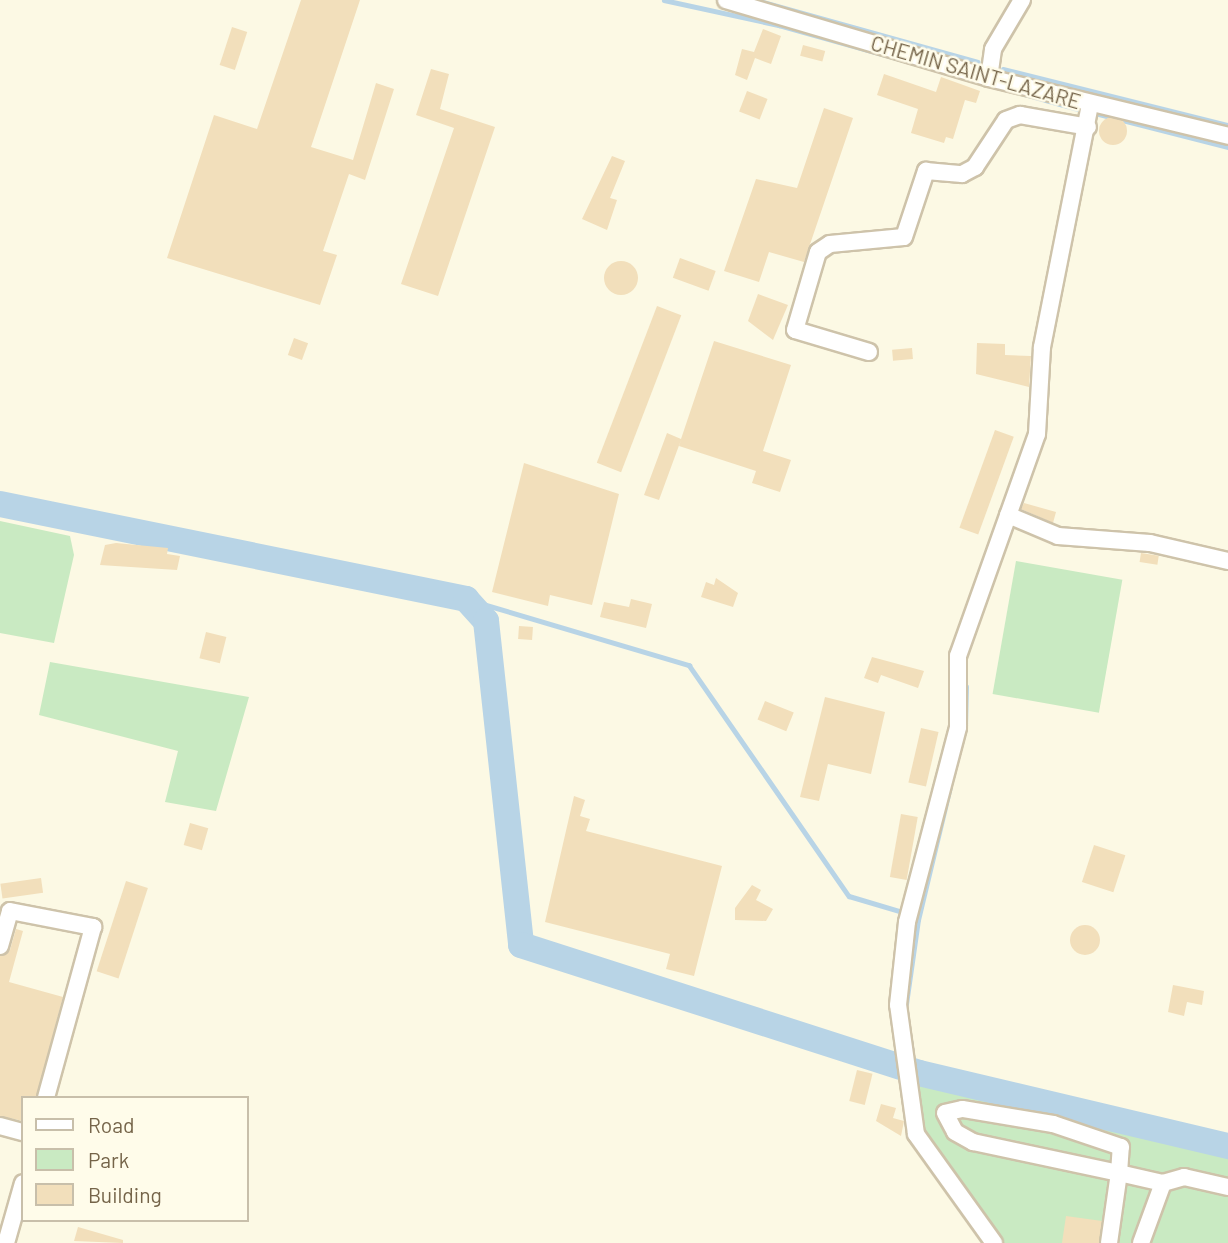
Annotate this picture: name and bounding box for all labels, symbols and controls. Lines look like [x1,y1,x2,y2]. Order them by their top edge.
street label: CHEMIN SAINT-LAZARE [868,30,1084,114]
legend [21,1096,248,1222]
text: Road [88,1112,134,1137]
text: Park [88,1147,129,1172]
text: Building [88,1182,162,1207]

